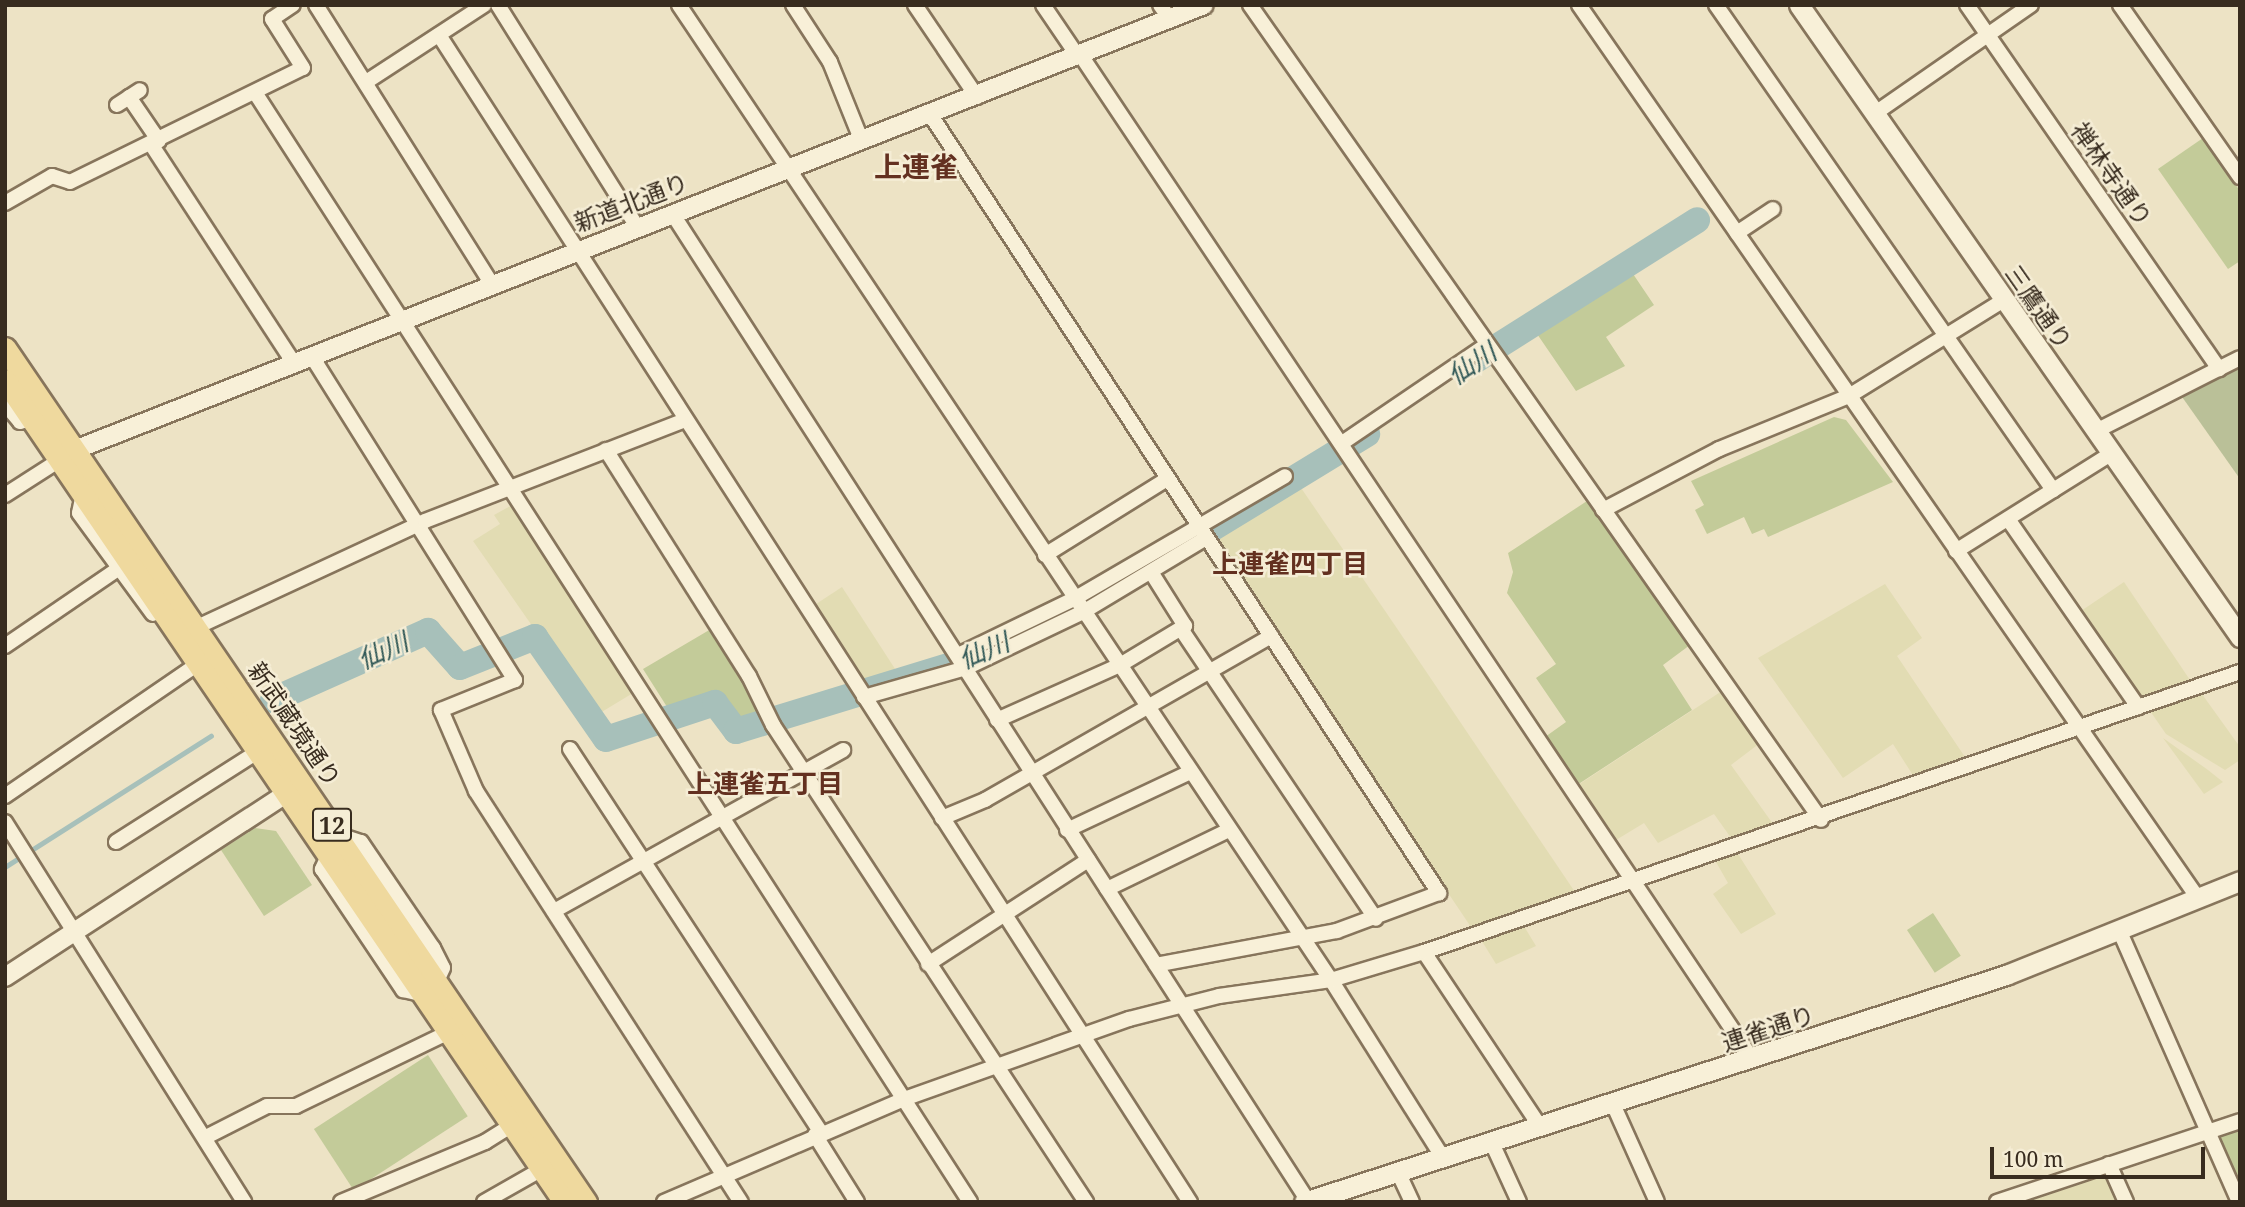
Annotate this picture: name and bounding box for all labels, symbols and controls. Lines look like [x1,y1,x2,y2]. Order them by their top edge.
street label: 禅林寺通り [2066,117,2158,231]
district label: 上連雀 [874,149,958,183]
street label: 新道北通り [570,167,692,237]
street label: 三鷹通り [2000,259,2078,355]
water label: 仙川 [1442,337,1502,391]
district label: 上連雀四丁目 [1212,548,1368,580]
water label: 仙川 [353,626,413,676]
water label: 仙川 [954,626,1014,676]
street label: 新武蔵境通り [243,656,347,792]
district label: 上連雀五丁目 [687,768,843,800]
road number: 12 [311,806,353,845]
street label: 連雀通り [1718,999,1818,1057]
scale bar [1993,1134,2208,1178]
text: 100 m [2003,1145,2064,1173]

